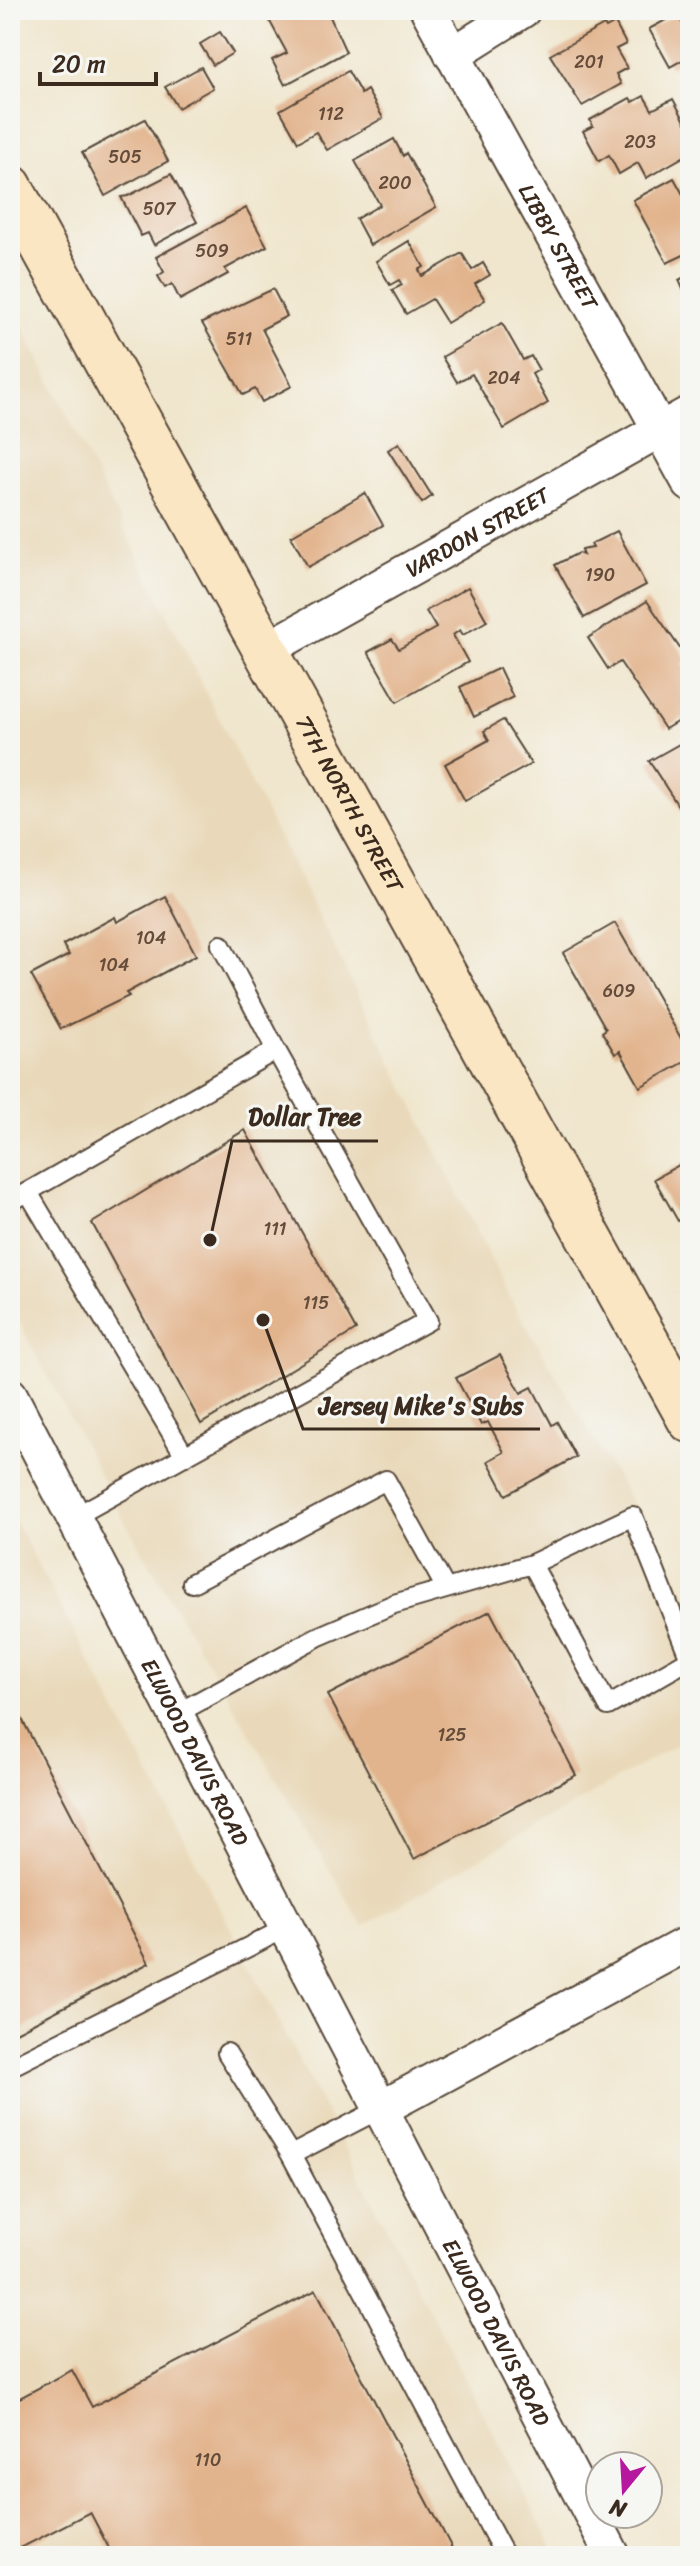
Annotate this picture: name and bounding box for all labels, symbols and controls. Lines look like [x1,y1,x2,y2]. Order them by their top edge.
scale bar [40,36,156,86]
text: 20 m [52,43,106,85]
house number: 201 [574,46,604,78]
house number: 112 [318,98,344,130]
house number: 203 [624,126,656,158]
house number: 505 [108,141,142,173]
house number: 200 [378,167,412,199]
street label: LIBBY STREET [507,176,610,318]
house number: 507 [143,193,177,225]
house number: 509 [195,235,229,267]
house number: 511 [226,323,252,355]
house number: 204 [487,362,521,394]
street label: VARDON STREET [398,476,558,588]
house number: 190 [585,559,615,591]
street label: 7TH NORTH STREET [285,708,415,901]
house number: 104 [136,922,166,954]
house number: 104 [99,949,129,981]
house number: 609 [603,975,635,1007]
callout: Dollar Tree [232,1093,378,1141]
text: Dollar Tree [248,1096,362,1138]
house number: 111 [263,1213,287,1245]
house number: 115 [303,1287,329,1319]
callout: Jersey Mike's Subs [303,1381,540,1429]
text: Jersey Mike's Subs [317,1385,524,1427]
street label: ELWOOD DAVIS ROAD [130,1651,260,1853]
house number: 125 [437,1719,467,1751]
street label: ELWOOD DAVIS ROAD [431,2231,561,2433]
house number: 110 [195,2444,221,2476]
north arrow [584,2450,664,2530]
text: N [604,2487,632,2530]

